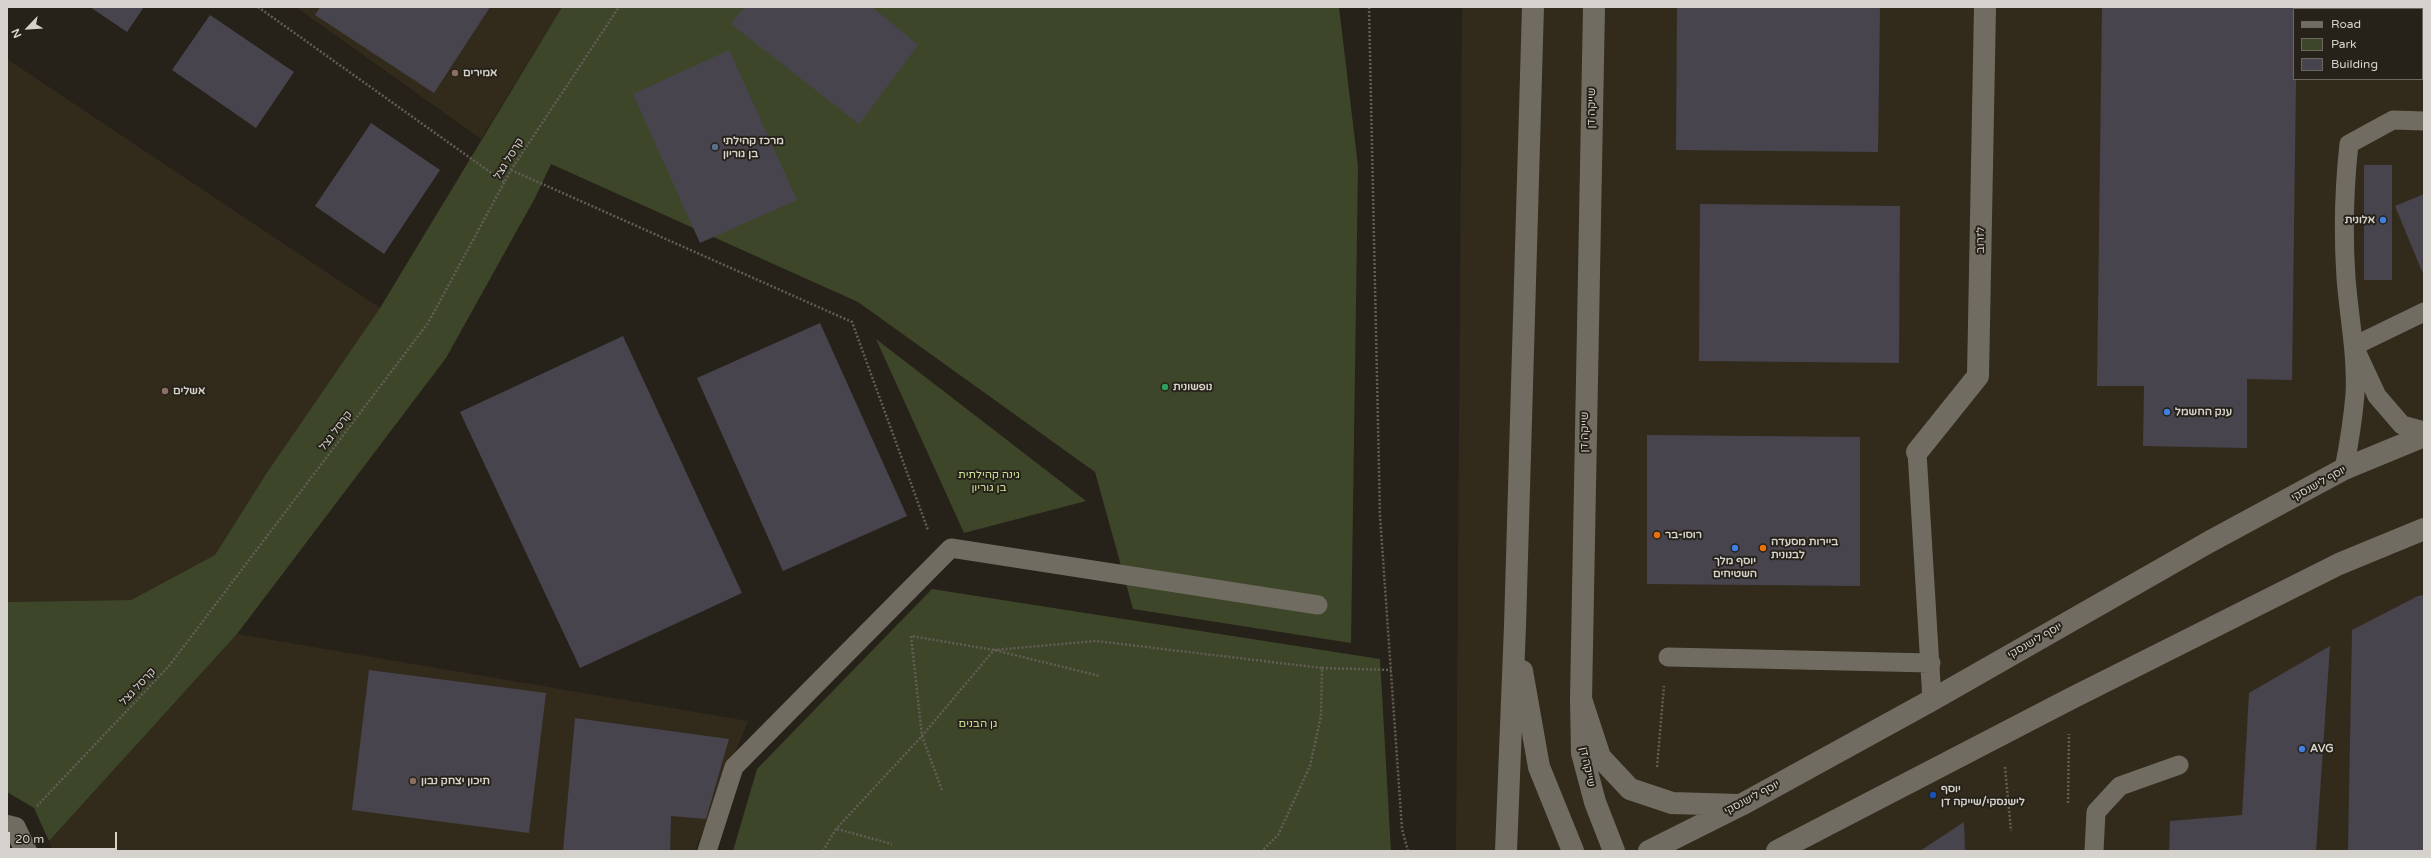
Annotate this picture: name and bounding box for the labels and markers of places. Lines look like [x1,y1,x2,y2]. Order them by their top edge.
place label: אמירים [463,66,497,80]
marker: אמירים [450,68,460,78]
place label: מרכז קהילתי בן גוריון [723,134,784,160]
marker: מרכז קהילתי בן גוריון [710,142,720,152]
place label: אלונית [2345,213,2375,227]
marker: אלונית [2378,215,2388,225]
place label: נופשונית [1173,380,1212,394]
marker: נופשונית [1160,382,1170,392]
place label: אשלים [173,384,205,398]
marker: אשלים [160,386,170,396]
place label: ענק החשמל [2175,405,2232,419]
marker: ענק החשמל [2162,407,2172,417]
place label: רוסו-בר [1665,528,1702,542]
marker: רוסו-בר [1652,530,1662,540]
place label: ביירות מסעדה לבנונית [1771,535,1838,561]
marker: יוסף מלך השטיחים [1730,543,1740,553]
marker: ביירות מסעדה לבנונית [1758,543,1768,553]
place label: יוסף מלך השטיחים [1713,554,1757,580]
place label: AVG [2310,742,2334,756]
marker: AVG [2297,744,2307,754]
place label: תיכון יצחק נבון [421,774,490,788]
marker: תיכון יצחק נבון [408,776,418,786]
place label: יוסף לישנסקי/שייקה דן [1941,782,2025,808]
marker: יוסף לישנסקי/שייקה דן [1928,790,1938,800]

